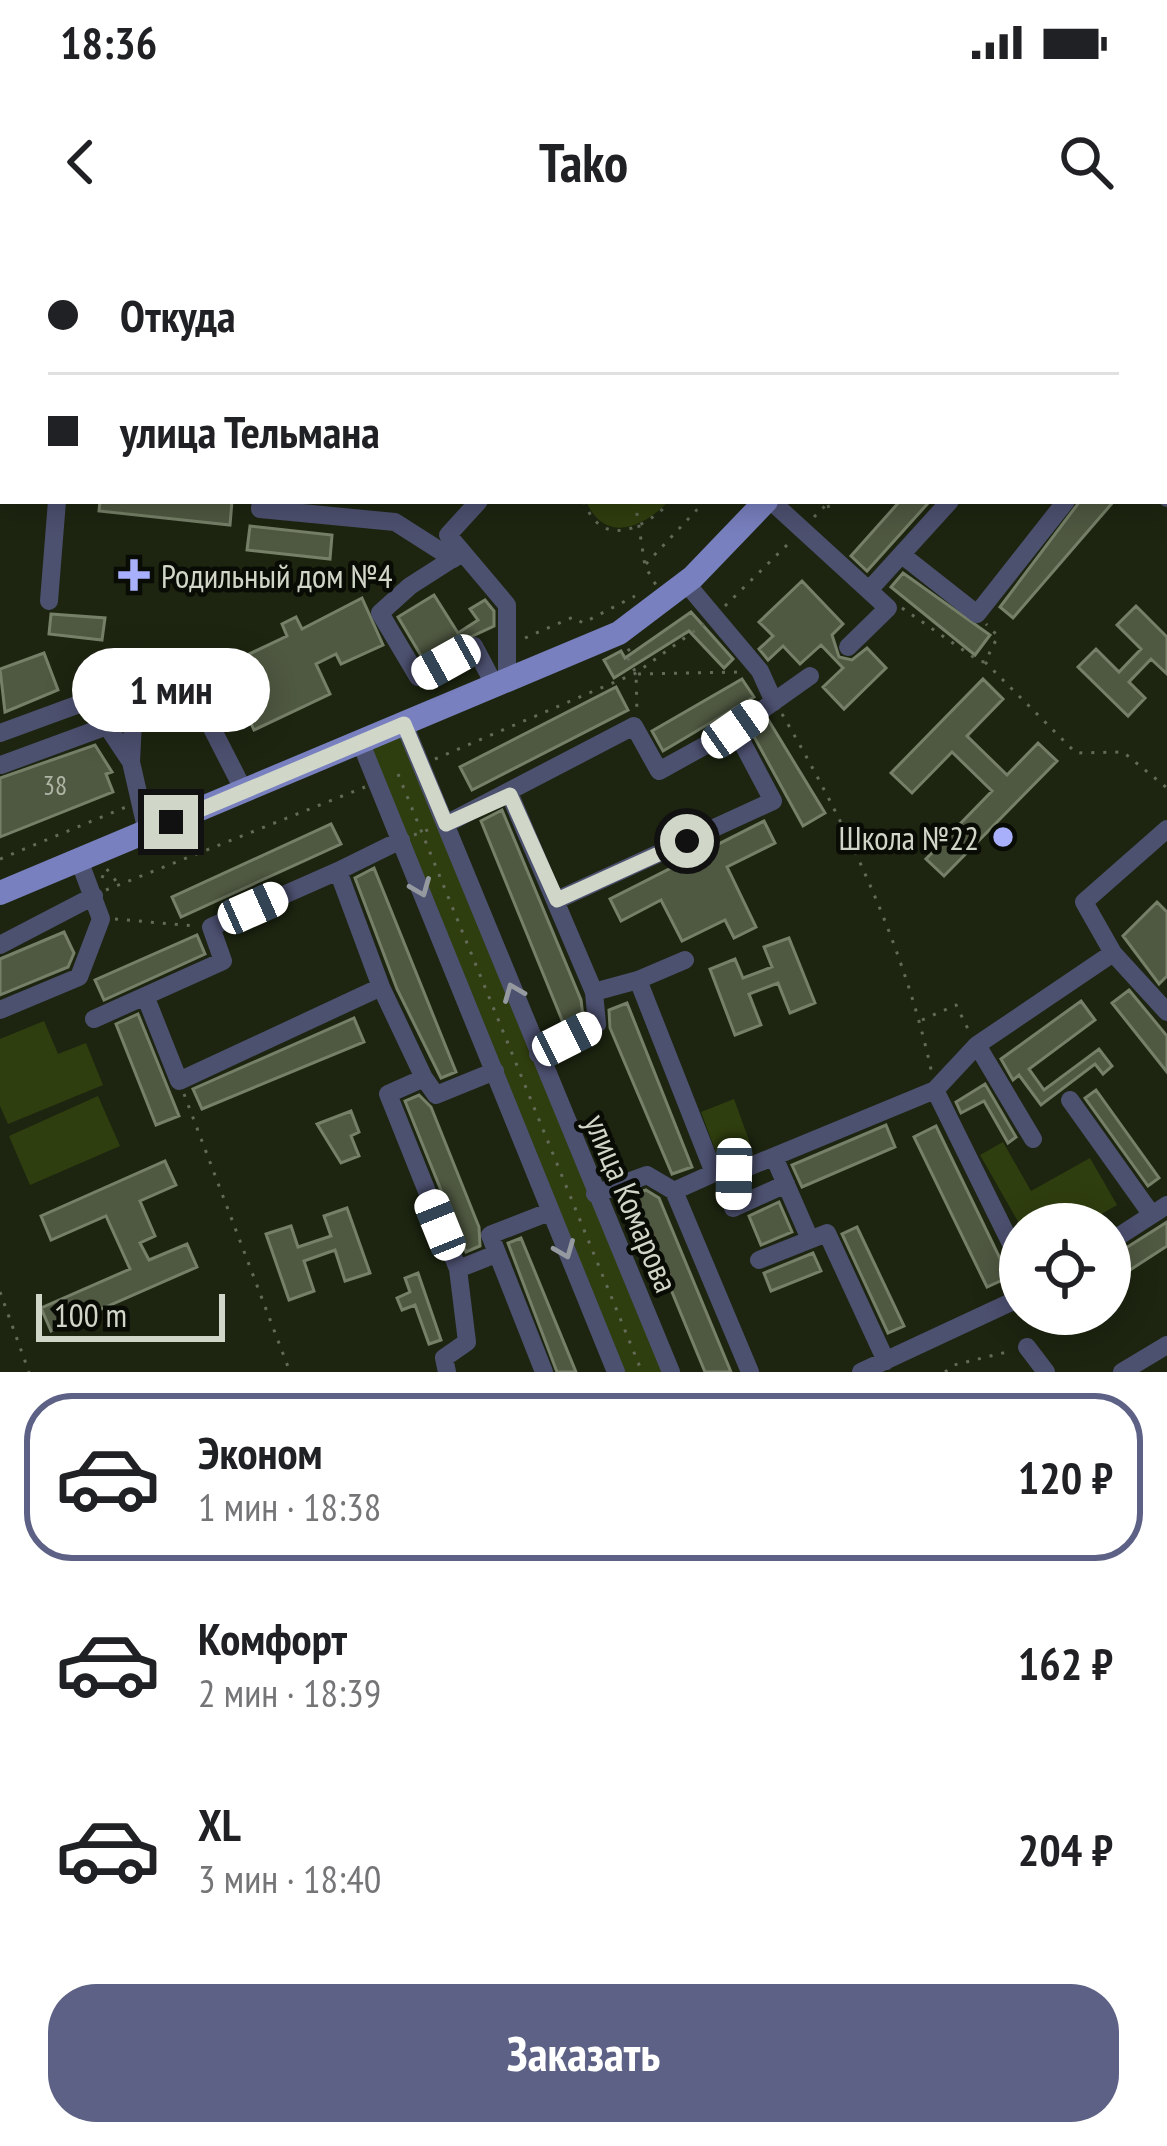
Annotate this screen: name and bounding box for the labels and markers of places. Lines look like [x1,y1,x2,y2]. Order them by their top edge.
place label: Родильный дом №4 [161,554,393,597]
marker: Родильный дом №4 [118,559,150,591]
place label: Школа №22 [839,816,979,859]
marker: Школа №22 [990,824,1016,850]

